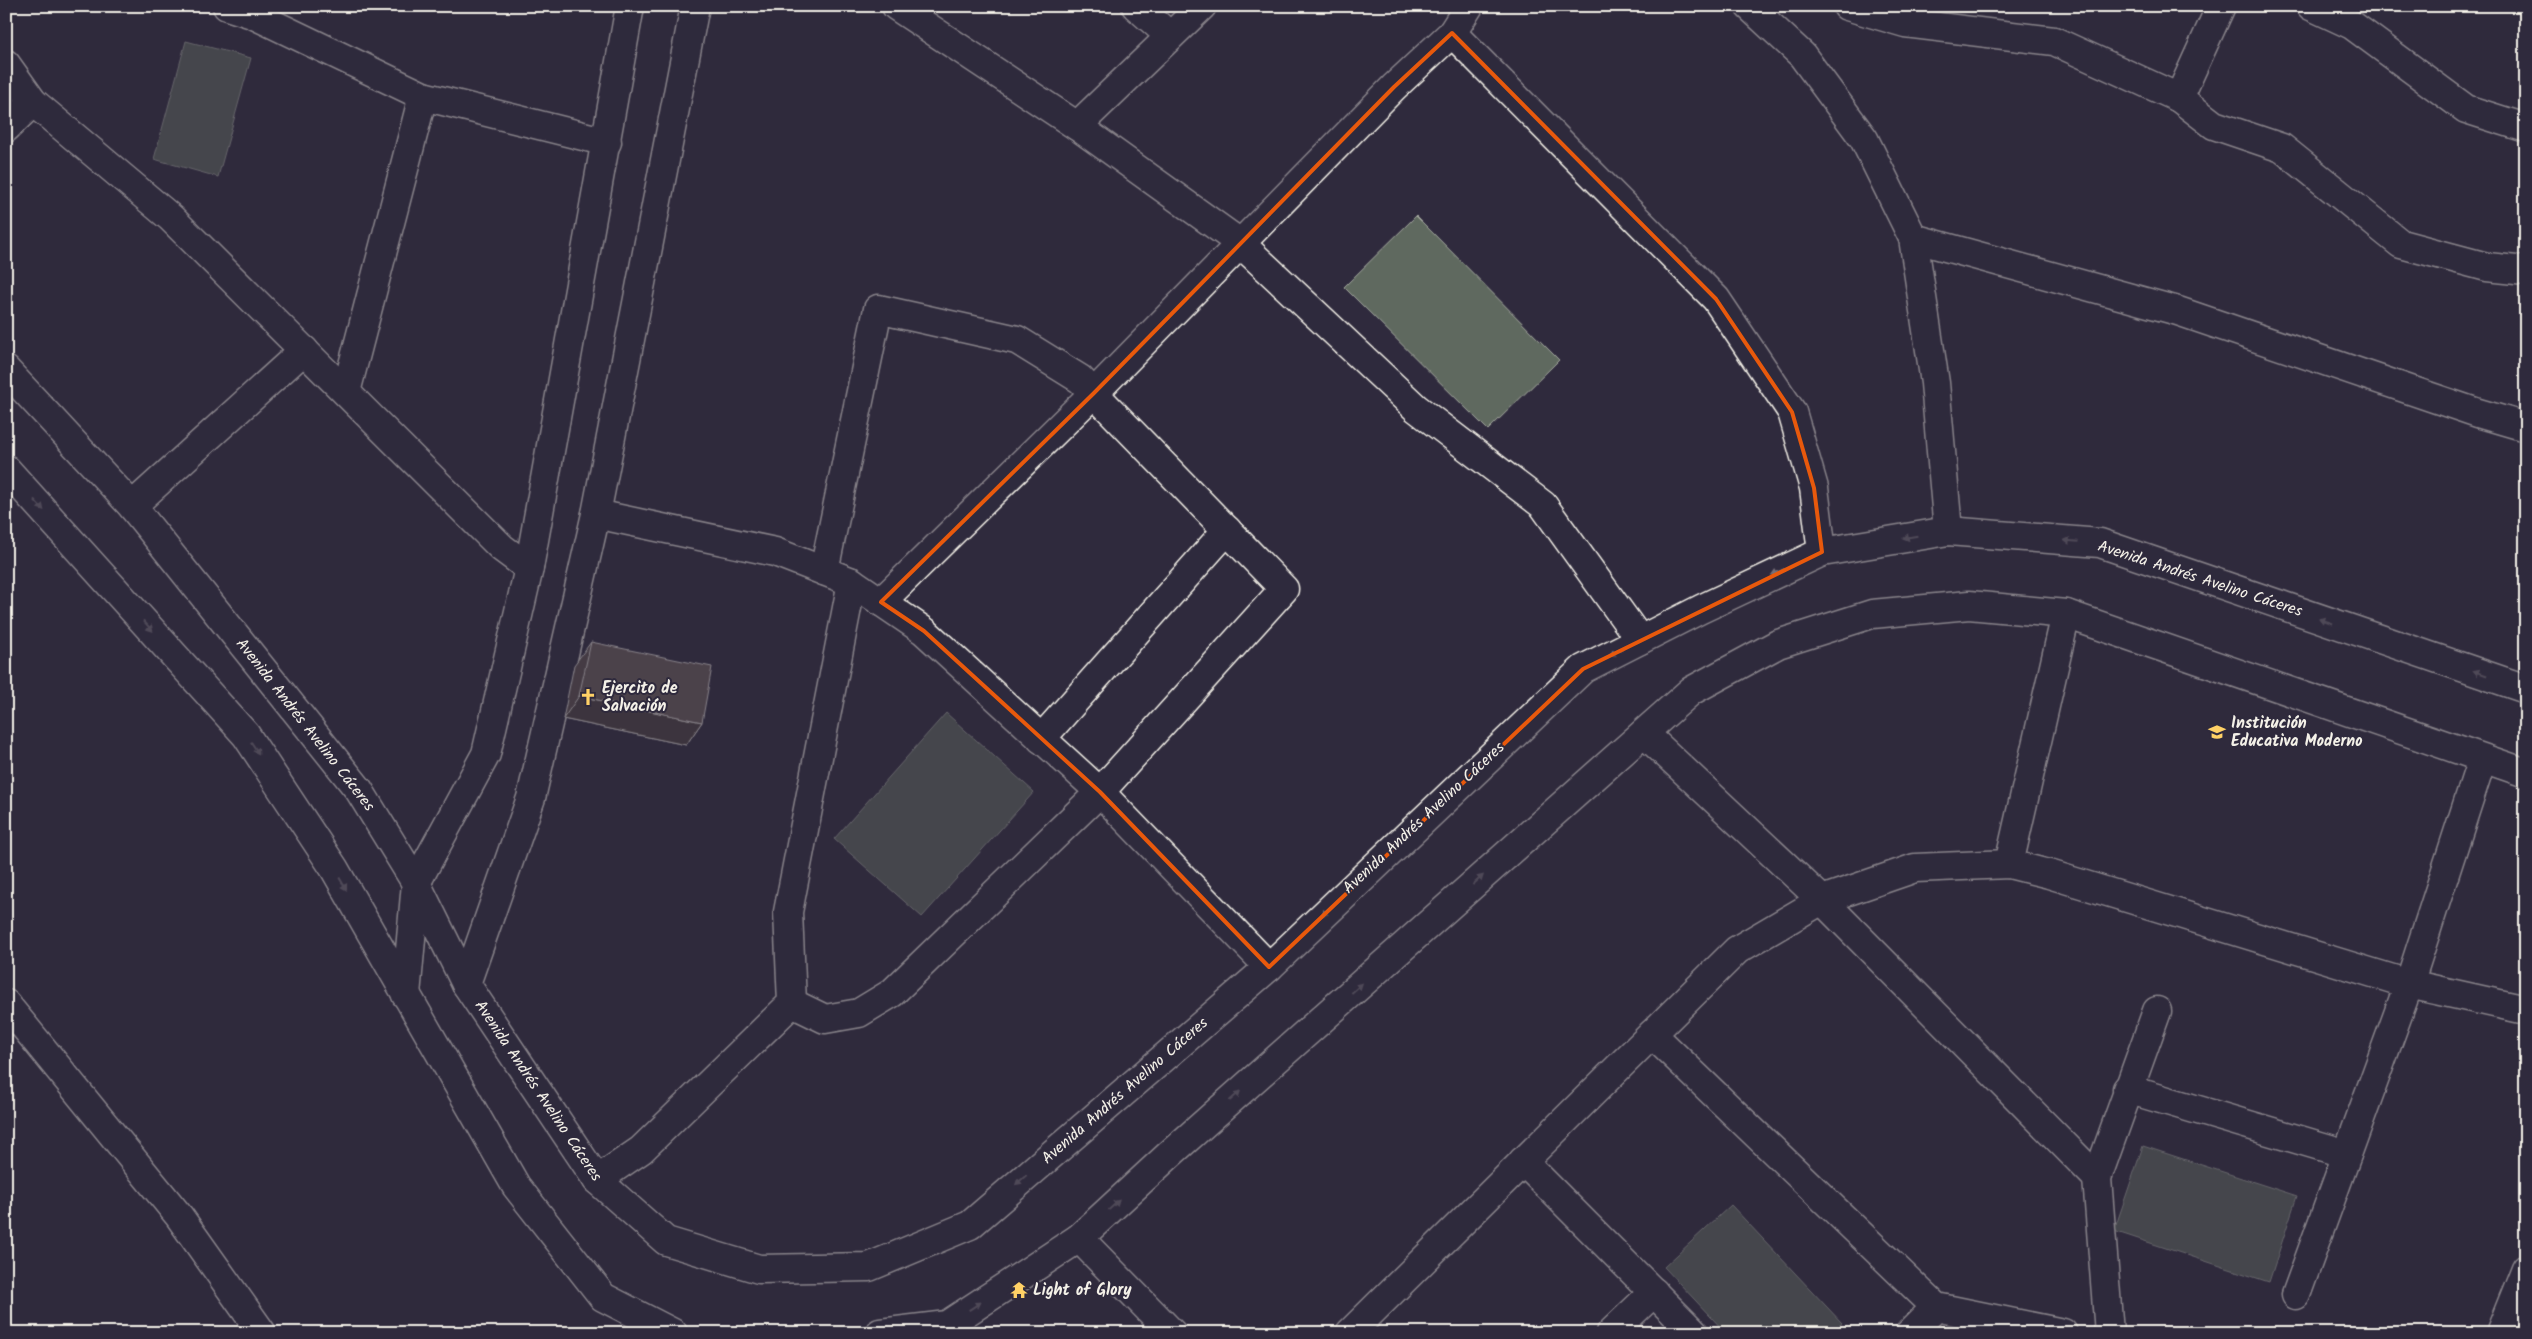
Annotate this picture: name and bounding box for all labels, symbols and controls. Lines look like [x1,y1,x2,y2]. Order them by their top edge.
one-way arrow [33,498,45,510]
one-way arrow [1901,534,1917,542]
street label: Avenida Andrés Avelino Cáceres [2094,534,2306,624]
one-way arrow [2063,537,2079,545]
one-way arrow [1771,569,1785,577]
one-way arrow [2318,616,2333,624]
one-way arrow [142,619,154,631]
street label: Avenida Andrés Avelino Cáceres [229,633,381,817]
one-way arrow [1609,648,1623,656]
one-way arrow [2472,669,2487,677]
place label: Ejercito de Salvación [602,676,678,719]
church icon: Ejercito de Salvación [578,687,598,707]
place label: Institución Educativa Moderno [2231,711,2362,754]
school or university icon: Institución Educativa Moderno [2207,722,2227,742]
street label: Avenida Andrés Avelino Cáceres [1337,736,1511,900]
one-way arrow [250,741,260,754]
one-way arrow [1472,875,1485,886]
one-way arrow [339,877,348,891]
one-way arrow [1321,905,1333,917]
one-way arrow [1350,982,1362,994]
street label: Avenida Andrés Avelino Cáceres [468,995,608,1187]
street label: Avenida Andrés Avelino Cáceres [1036,1011,1214,1171]
one-way arrow [1229,1090,1241,1102]
one-way arrow [1015,1174,1027,1186]
one-way arrow [1108,1199,1120,1211]
place label: Light of Glory [1033,1278,1132,1303]
temple icon: Light of Glory [1009,1280,1029,1300]
one-way arrow [968,1301,982,1311]

